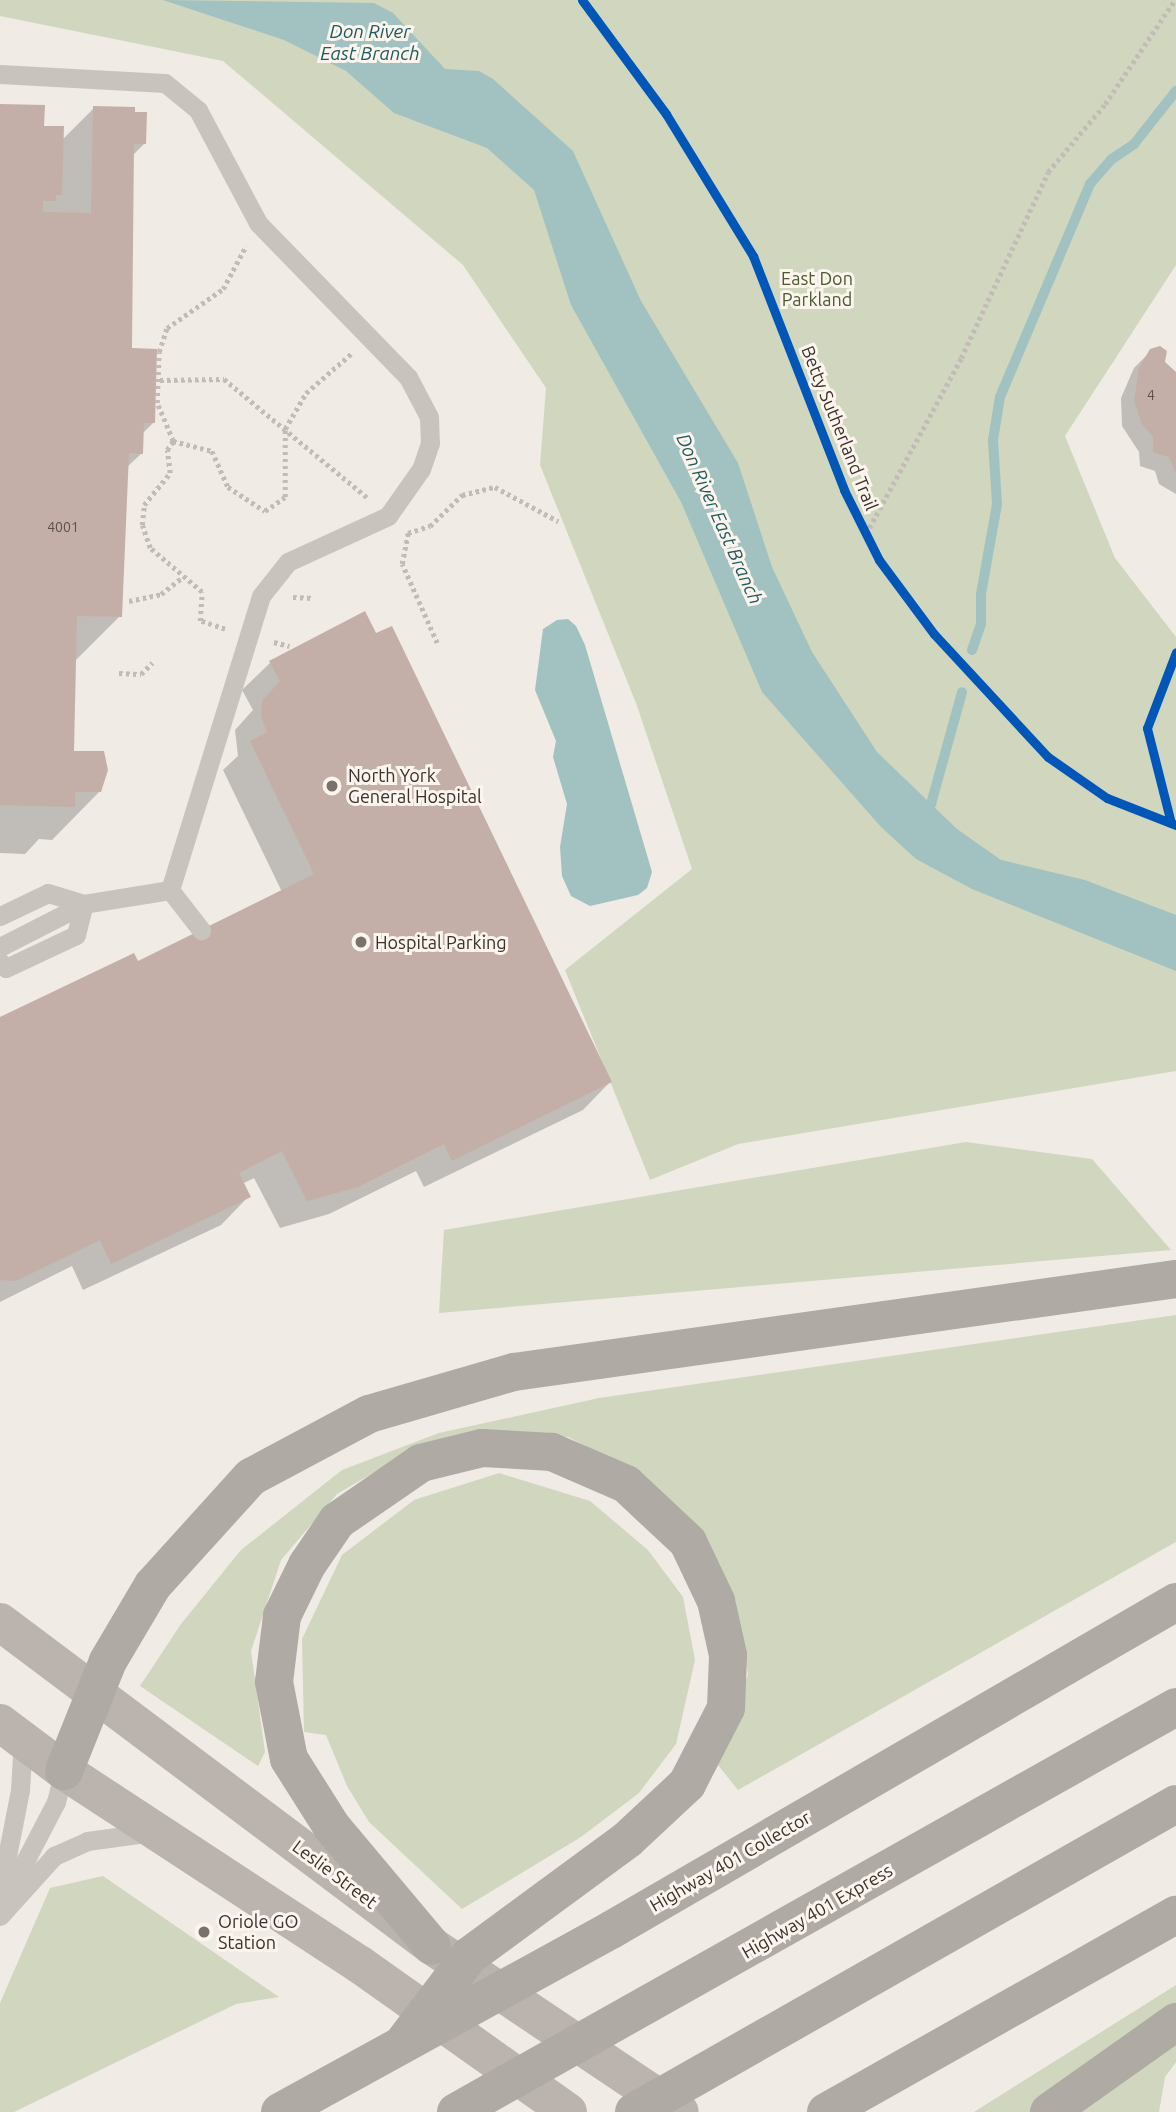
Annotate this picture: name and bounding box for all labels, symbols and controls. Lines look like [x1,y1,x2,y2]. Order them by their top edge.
water label: Don River East Branch [320,21,420,65]
park label: East Don Parkland [781,268,853,310]
street label: Betty Sutherland Trail [797,343,883,513]
house number: 4 [1147,387,1155,403]
water label: Don River East Branch [671,430,767,608]
house number: 4001 [47,519,79,535]
place label: North York General Hospital [348,765,482,808]
marker: North York General Hospital [322,776,342,796]
place label: Hospital Parking [375,931,507,953]
marker: Hospital Parking [353,934,369,950]
street label: Highway 401 Collector [646,1806,814,1916]
street label: Leslie Street [288,1835,382,1913]
street label: Highway 401 Express [738,1859,896,1963]
place label: Oriole GO Station [218,1911,298,1954]
marker: Oriole GO Station [196,1924,212,1940]

